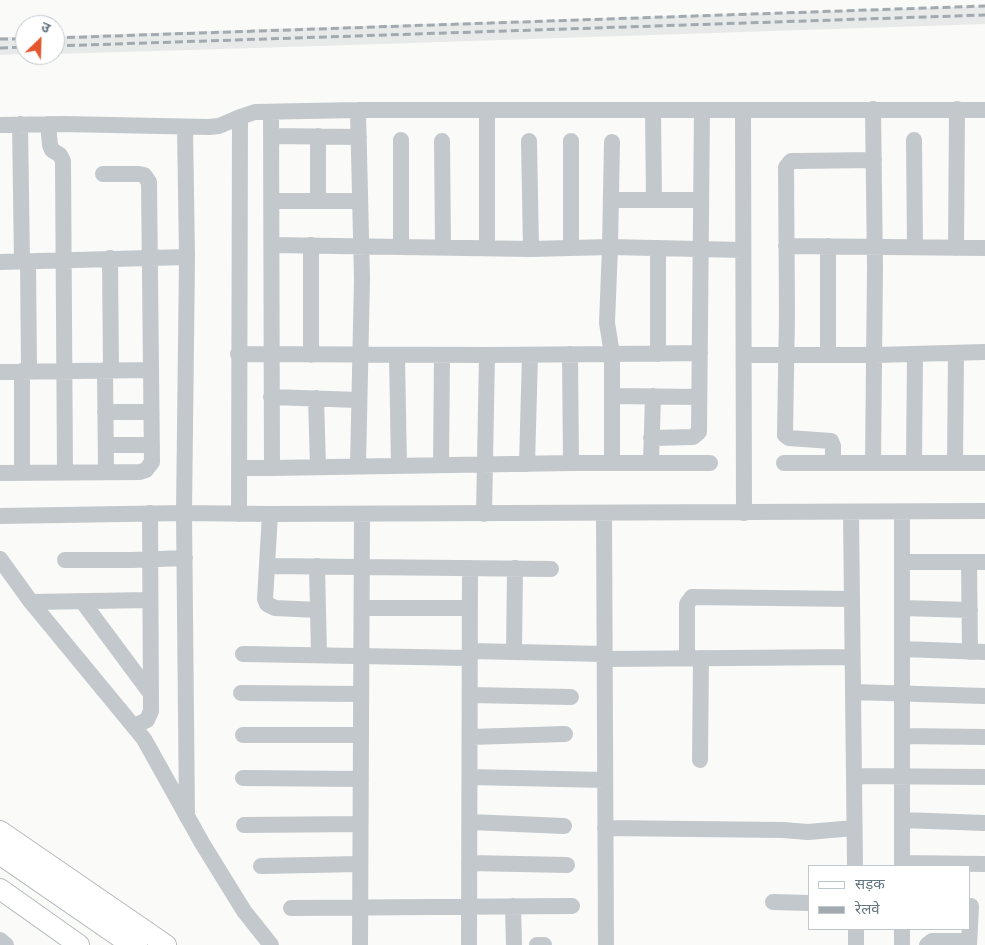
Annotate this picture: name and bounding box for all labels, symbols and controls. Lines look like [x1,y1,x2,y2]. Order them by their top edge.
north arrow [15,15,65,65]
text: उ [38,17,53,37]
legend [808,865,970,930]
text: सड़क [855,874,885,893]
text: रेलवे [855,899,880,918]

